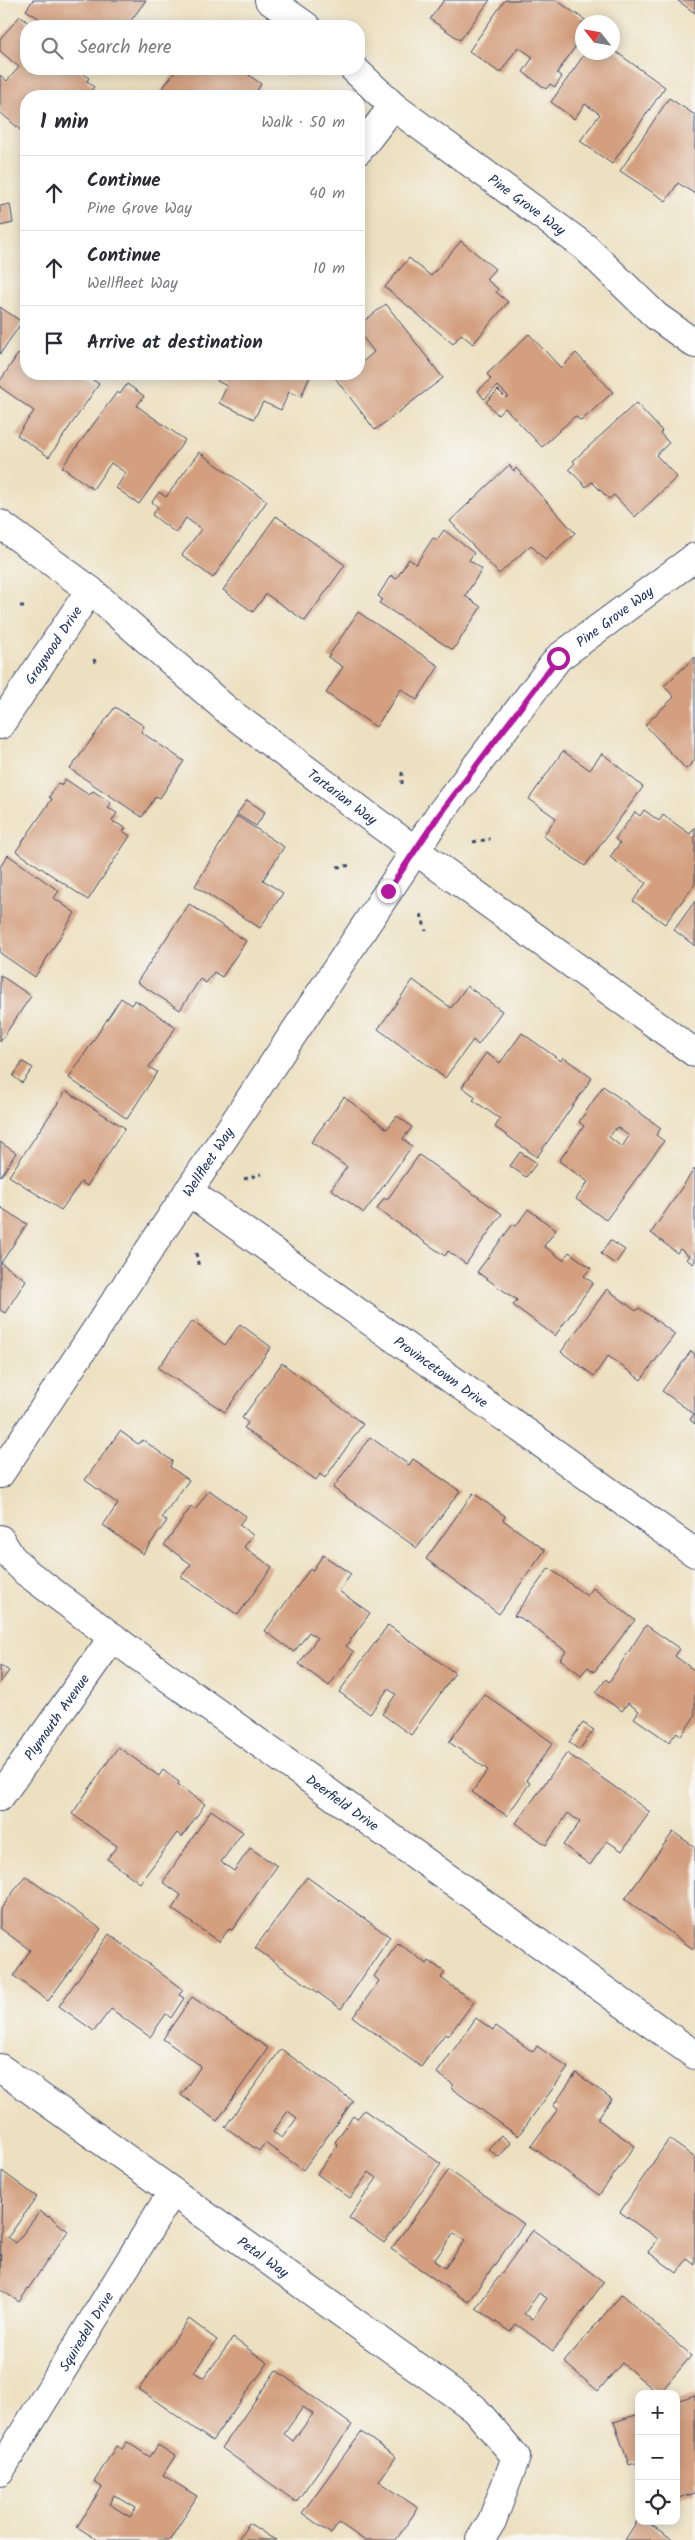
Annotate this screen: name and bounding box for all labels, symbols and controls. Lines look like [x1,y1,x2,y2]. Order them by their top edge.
north arrow [575,15,620,60]
search box [20,20,365,75]
text: Search here [78,33,172,63]
icon: search [38,34,66,62]
text: 1 min [40,106,89,139]
text: Walk · 50 m [261,110,345,135]
text: Continue [87,166,160,196]
street label: Pine Grove Way [483,169,570,242]
icon: ahead [40,179,68,207]
text: 40 m [309,181,345,206]
text: Pine Grove Way [87,196,192,221]
text: Continue [87,241,160,271]
icon: ahead [40,254,68,282]
text: 10 m [313,256,345,281]
text: Wellfleet Way [87,271,178,296]
text: Arrive at destination [87,328,263,358]
icon: arrive [40,329,68,357]
street label: Pine Grove Way [572,581,659,653]
street label: Graywood Drive [20,601,89,689]
route start [547,647,570,670]
street label: Tartarian Way [302,764,382,831]
route end [377,880,400,903]
street label: Wellfleet Way [178,1123,240,1202]
street label: Provincetown Drive [389,1331,493,1414]
street label: Plymouth Avenue [19,1669,96,1765]
street label: Deerfield Drive [301,1770,384,1838]
street label: Petal Way [232,2231,293,2284]
street label: Squiredell Drive [54,2287,120,2376]
map controls [635,2390,680,2525]
button: + [635,2390,680,2435]
button: − [635,2435,680,2480]
button: locate [635,2480,680,2525]

